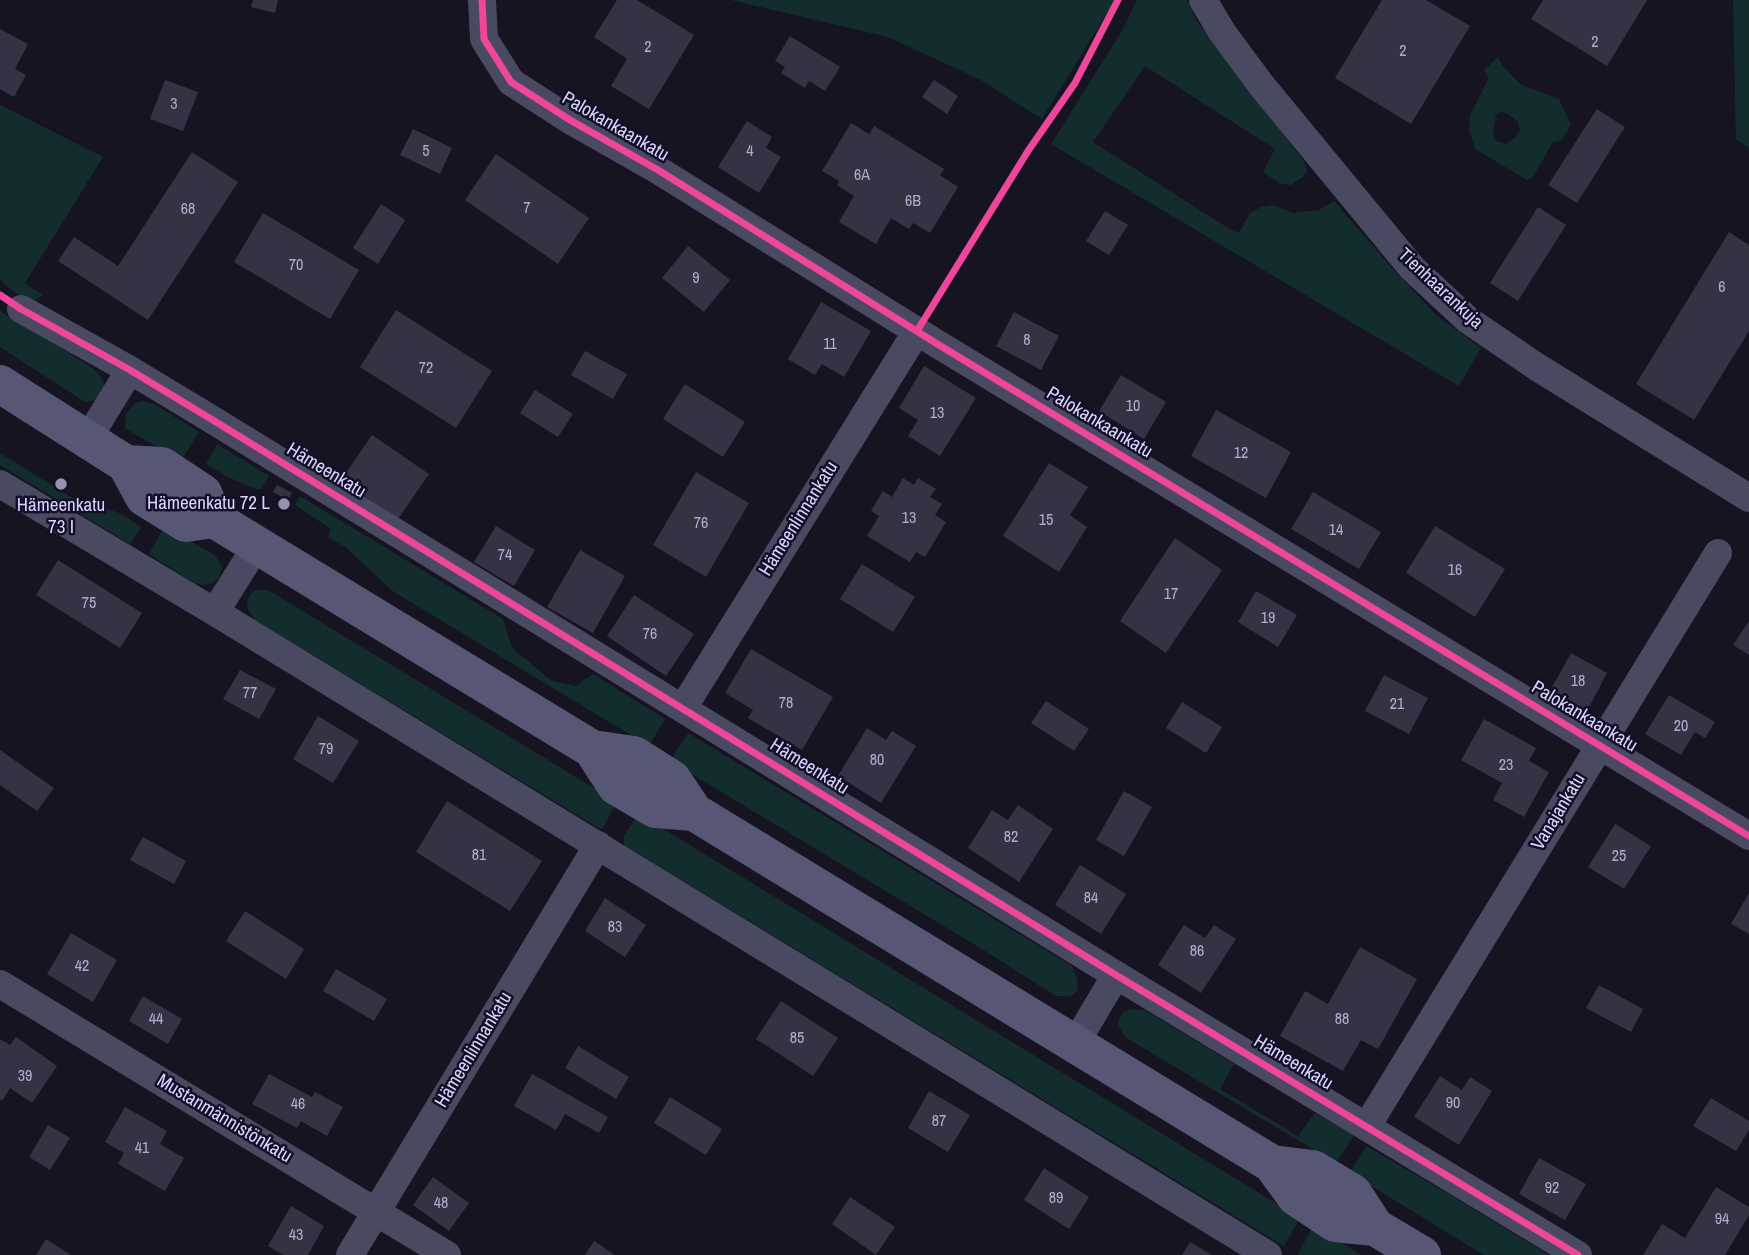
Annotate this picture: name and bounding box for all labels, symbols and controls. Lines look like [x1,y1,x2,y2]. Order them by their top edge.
house number: 2 [1591,33,1599,53]
house number: 2 [644,38,652,58]
house number: 2 [1399,42,1407,62]
street label: Palokankaankatu [558,87,672,167]
house number: 3 [170,95,178,115]
house number: 5 [422,142,430,162]
house number: 4 [746,142,754,162]
house number: 6A [854,166,870,186]
house number: 6B [905,192,921,212]
house number: 7 [523,199,531,219]
house number: 68 [181,200,195,220]
street label: Tienhaarankuja [1393,244,1487,334]
house number: 70 [289,256,303,276]
house number: 9 [692,269,700,289]
house number: 6 [1718,278,1726,298]
house number: 8 [1023,331,1031,351]
house number: 11 [823,335,837,355]
house number: 72 [419,359,433,379]
street label: Palokankaankatu [1042,382,1156,464]
house number: 10 [1126,397,1140,417]
house number: 13 [930,404,944,424]
street label: Hämeenkatu [282,438,370,504]
house number: 12 [1234,444,1248,464]
street label: Hämeenlinnankatu [755,458,843,580]
marker: Hämeenkatu 73 I [53,476,69,492]
place label: Hämeenkatu 72 L [147,493,270,515]
place label: Hämeenkatu 73 I [17,495,105,539]
marker: Hämeenkatu 72 L [276,496,292,512]
house number: 13 [902,509,916,529]
house number: 15 [1039,511,1053,531]
house number: 76 [694,514,708,534]
house number: 14 [1329,521,1343,541]
house number: 74 [498,546,512,566]
house number: 16 [1448,561,1462,581]
house number: 17 [1164,585,1178,605]
house number: 75 [82,594,96,614]
house number: 19 [1261,609,1275,629]
house number: 76 [643,625,657,645]
house number: 18 [1571,672,1585,692]
street label: Palokankaankatu [1527,676,1641,758]
house number: 77 [243,684,257,704]
house number: 78 [779,694,793,714]
house number: 21 [1390,695,1404,715]
house number: 20 [1674,717,1688,737]
street label: Hämeenkatu [766,734,852,800]
house number: 79 [319,740,333,760]
house number: 80 [870,751,884,771]
house number: 23 [1499,756,1513,776]
street label: Vanajankatu [1527,769,1591,855]
house number: 82 [1004,828,1018,848]
house number: 81 [472,846,486,866]
house number: 25 [1612,847,1626,867]
house number: 84 [1084,889,1098,909]
house number: 83 [608,918,622,938]
house number: 86 [1190,942,1204,962]
house number: 42 [75,957,89,977]
street label: Hämeenlinnankatu [431,988,517,1112]
house number: 44 [149,1010,163,1030]
house number: 88 [1335,1010,1349,1030]
house number: 85 [790,1029,804,1049]
street label: Hämeenkatu [1249,1030,1337,1096]
house number: 39 [18,1067,32,1087]
street label: Mustanmännistönkatu [152,1070,296,1168]
house number: 90 [1446,1094,1460,1114]
house number: 46 [291,1095,305,1115]
house number: 87 [932,1112,946,1132]
house number: 41 [135,1139,149,1159]
house number: 92 [1545,1179,1559,1199]
house number: 89 [1049,1189,1063,1209]
house number: 48 [434,1194,448,1214]
house number: 94 [1715,1210,1729,1230]
house number: 43 [289,1226,303,1246]

